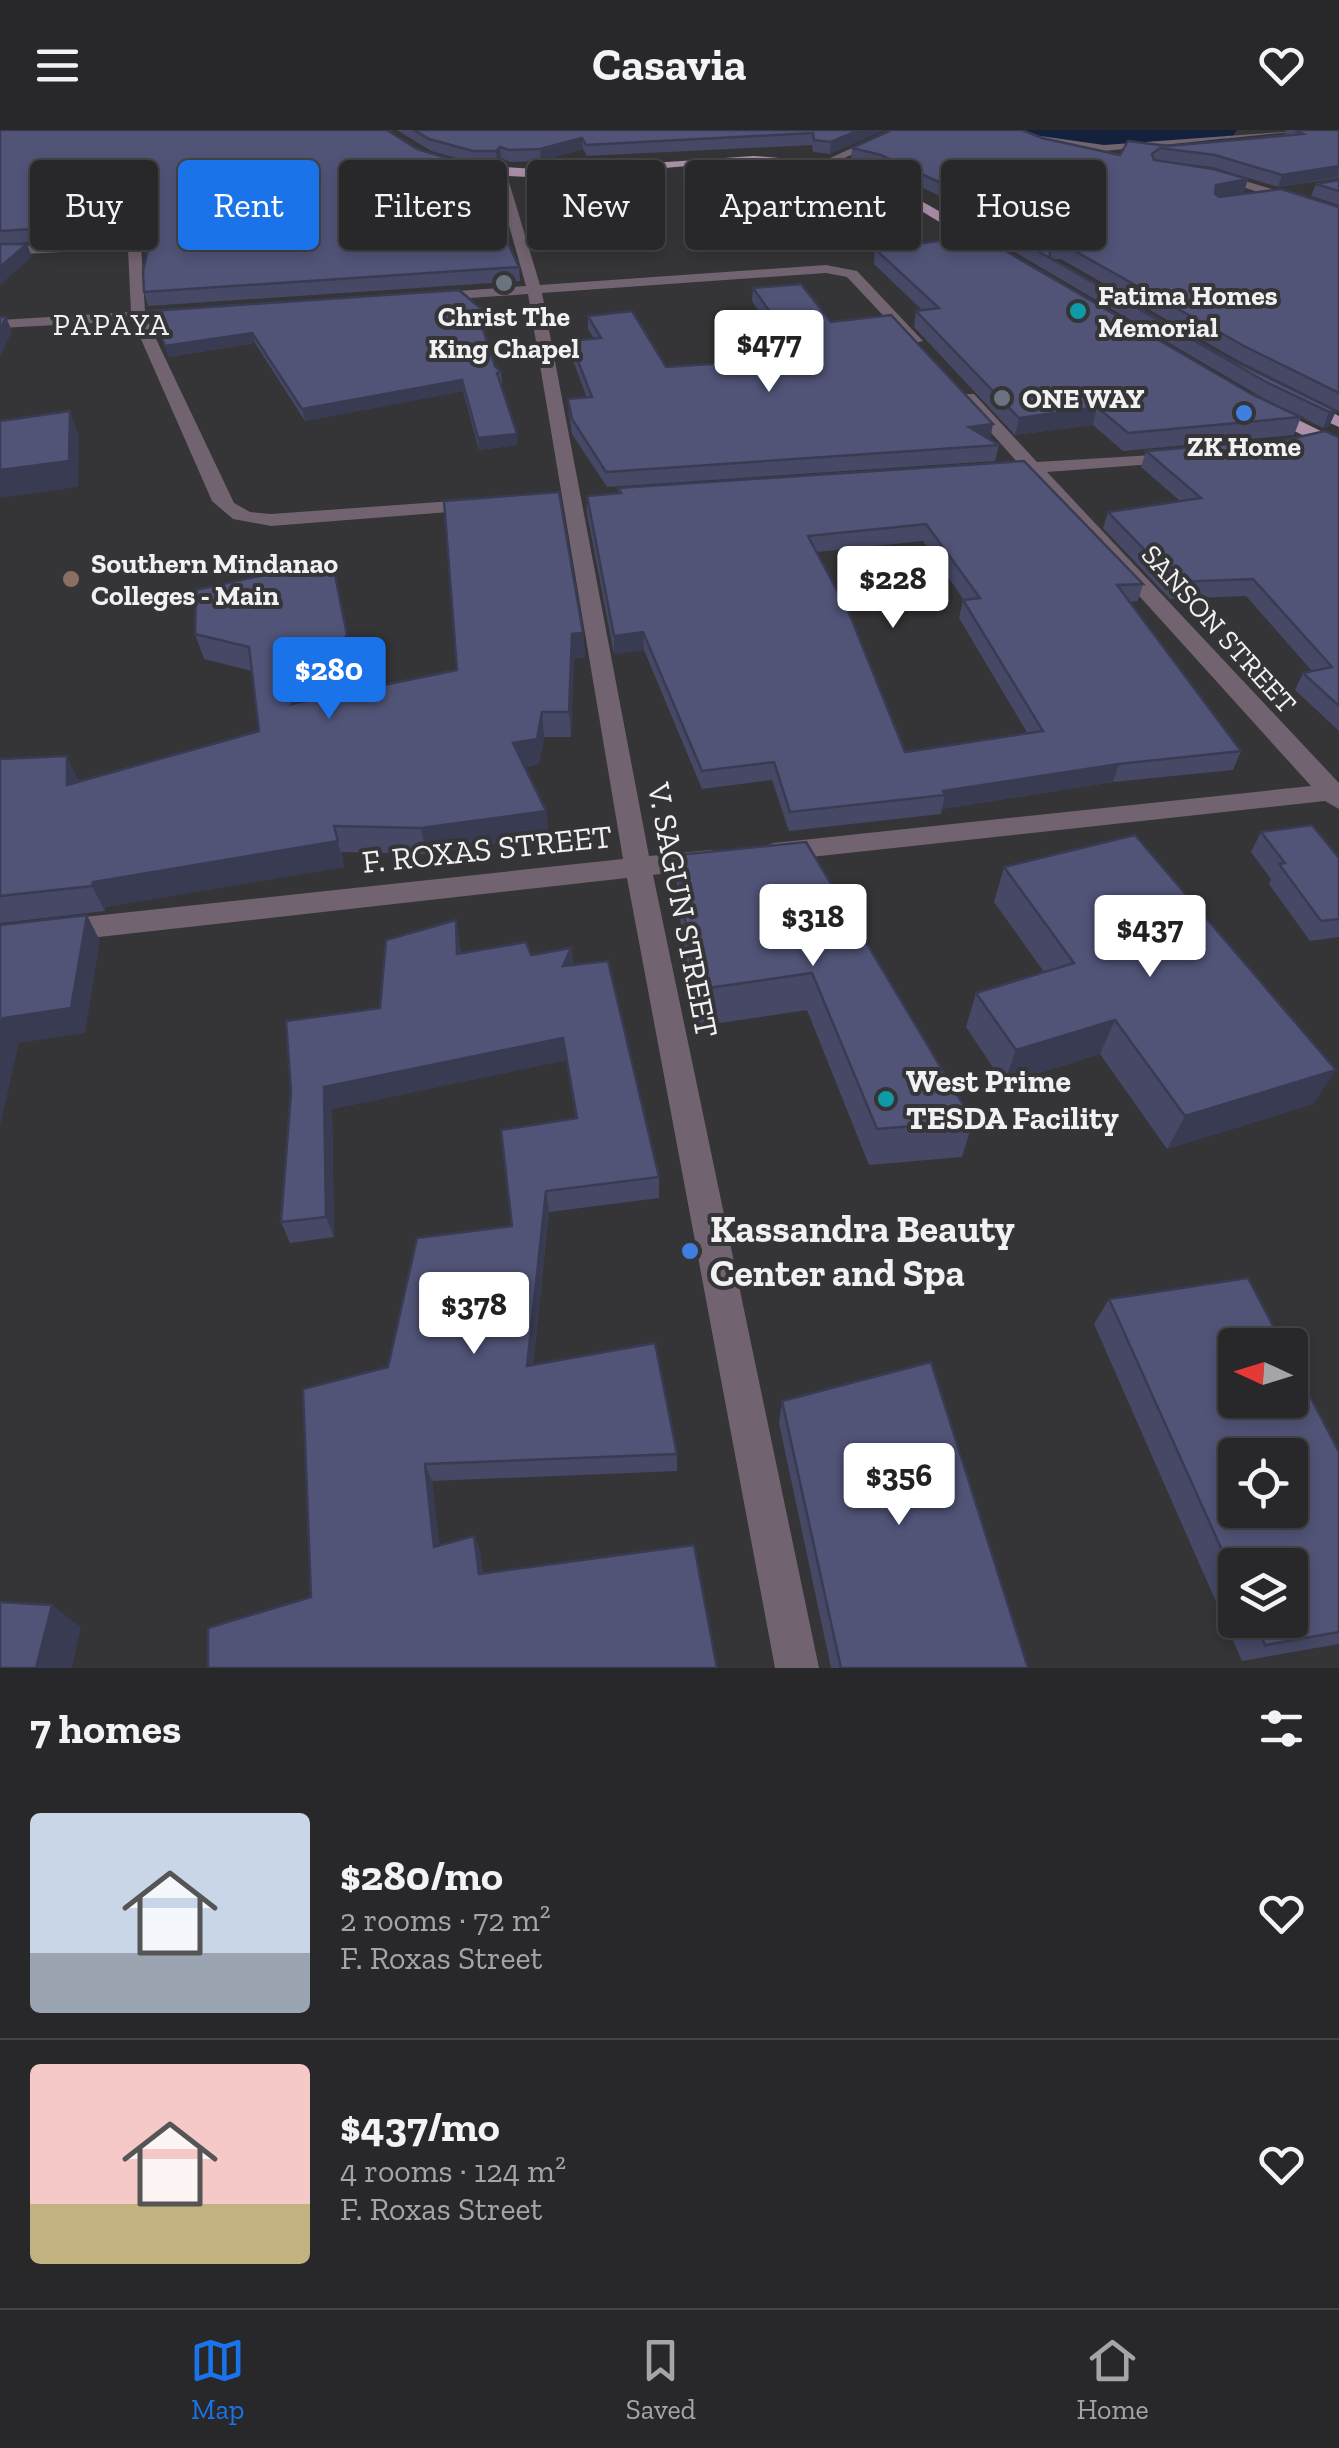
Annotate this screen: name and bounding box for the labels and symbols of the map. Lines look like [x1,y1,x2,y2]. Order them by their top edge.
marker: Christ The King Chapel [493,272,515,294]
place label: Fatima Homes Memorial [1098,279,1278,344]
place label: Christ The King Chapel [429,300,579,365]
marker: Fatima Homes Memorial [1067,300,1089,322]
district label: PAPAYA [53,307,171,343]
pin: $477 [710,310,828,395]
place label: ONE WAY [1022,382,1144,415]
marker: ONE WAY [991,387,1013,409]
marker: ZK Home [1233,402,1255,424]
place label: ZK Home [1187,430,1301,463]
street label: SANSON STREET [1135,538,1303,720]
pin: $228 [834,546,952,631]
place label: Southern Mindanao Colleges - Main [91,547,339,612]
marker: Southern Mindanao Colleges - Main [60,568,82,590]
pin: $280 [270,637,388,722]
street label: V. SAGUN STREET [639,778,726,1041]
street label: F. ROXAS STREET [360,817,614,881]
pin: $318 [754,884,872,969]
pin: $437 [1091,895,1209,980]
place label: West Prime TESDA Facility [906,1062,1119,1137]
marker: West Prime TESDA Facility [875,1088,897,1110]
place label: Kassandra Beauty Center and Spa [710,1206,1015,1296]
marker: Kassandra Beauty Center and Spa [679,1240,701,1262]
pin: $378 [415,1272,533,1357]
north arrow [1218,1328,1308,1418]
pin: $356 [840,1443,958,1528]

